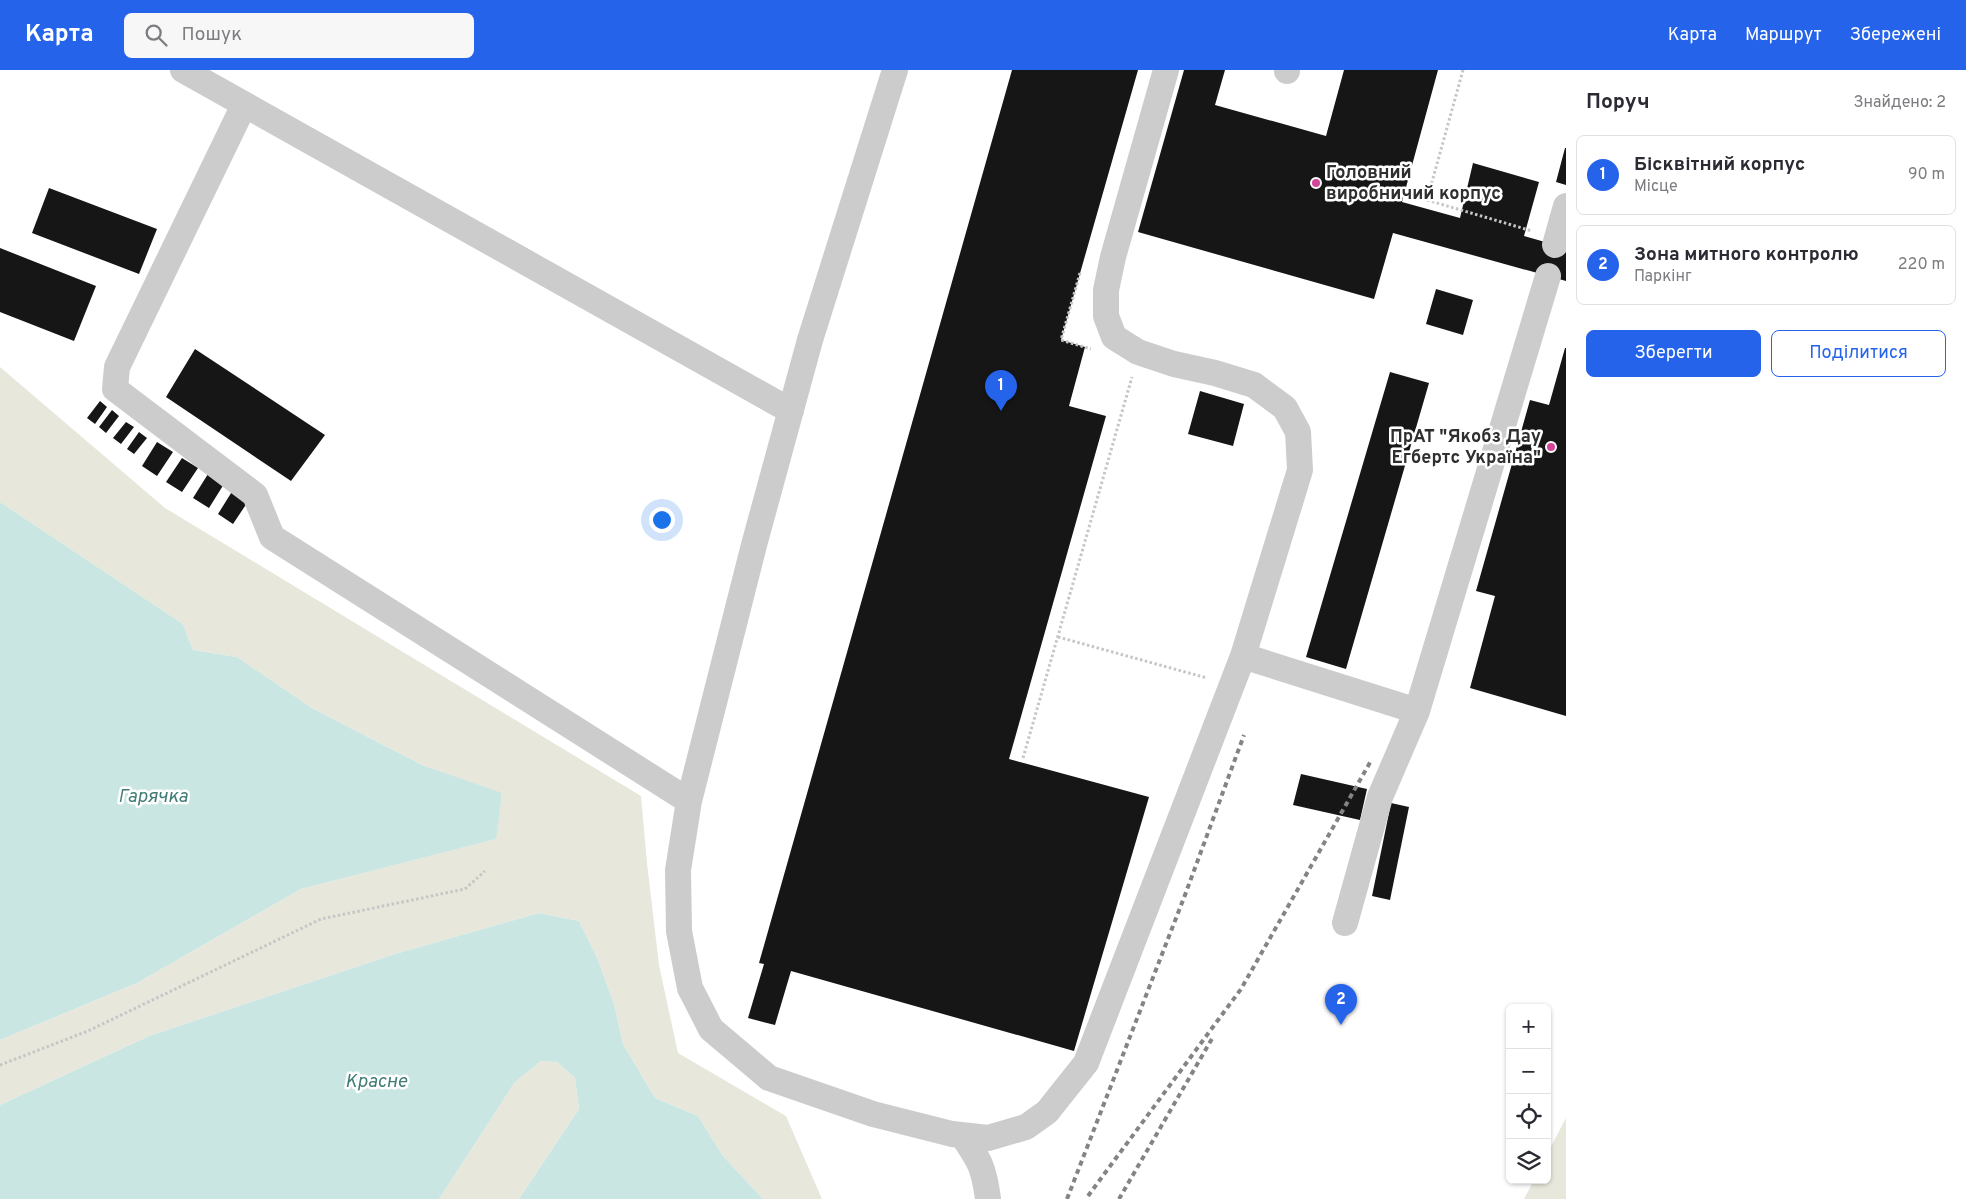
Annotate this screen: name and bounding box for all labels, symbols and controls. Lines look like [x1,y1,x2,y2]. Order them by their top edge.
search box [124,13,474,58]
text: Карта [25,20,94,50]
icon: search [142,21,170,49]
text: Пошук [182,23,242,47]
text: Карта [1668,24,1717,47]
text: Маршрут [1745,24,1822,47]
text: Збережені [1850,24,1941,47]
text: Поруч [1586,89,1650,116]
text: Знайдено: 2 [1853,93,1946,113]
text: Бісквітний корпус [1634,153,1805,177]
place label: Головний виробничий корпус [1326,162,1501,206]
text: 1 [1600,165,1606,185]
text: 90 m [1908,165,1945,185]
marker: Головний виробничий корпус [1310,177,1322,189]
text: Місце [1634,177,1678,197]
text: Зона митного контролю [1634,243,1859,267]
text: 2 [1598,255,1608,275]
text: 220 m [1898,255,1945,275]
text: Паркінг [1634,267,1692,287]
button: Зберегти [1586,330,1761,377]
button: Поділитися [1771,330,1946,377]
pin: 1 [985,370,1017,411]
place label: ПрАТ "Якобз Дау Егбертс Україна" [1390,426,1541,470]
marker: ПрАТ "Якобз Дау Егбертс Україна" [1545,441,1557,453]
your location [649,507,675,533]
water label: Гарячка [118,785,188,809]
pin: 2 [1325,984,1357,1025]
map controls [1506,1004,1551,1184]
button: + [1506,1004,1551,1049]
button: − [1506,1049,1551,1094]
water label: Красне [345,1070,407,1094]
button: locate [1506,1094,1551,1139]
button: layers [1506,1139,1551,1184]

